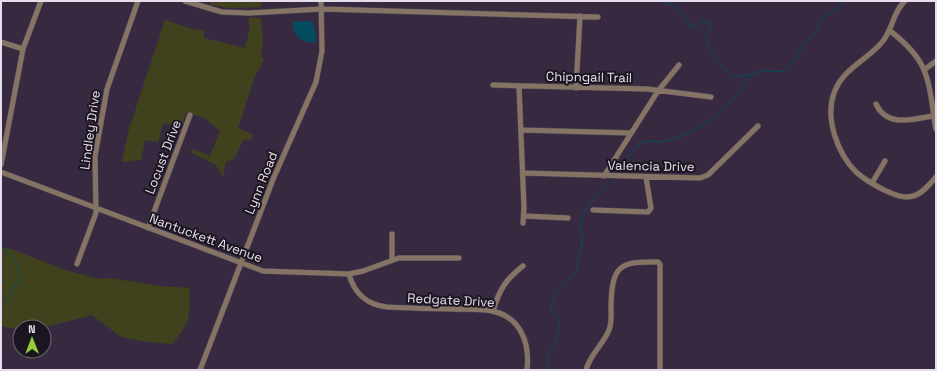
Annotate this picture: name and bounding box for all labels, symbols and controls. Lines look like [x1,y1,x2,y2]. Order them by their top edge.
street label: Chipngail Trail [546,68,632,86]
street label: Lindley Drive [76,89,104,171]
street label: Locust Drive [141,118,185,196]
street label: Lynn Road [241,149,281,217]
street label: Valencia Drive [607,157,695,175]
street label: Nantuckett Avenue [147,210,265,266]
street label: Redgate Drive [407,289,495,311]
north arrow [12,319,52,359]
text: N [28,322,36,336]

